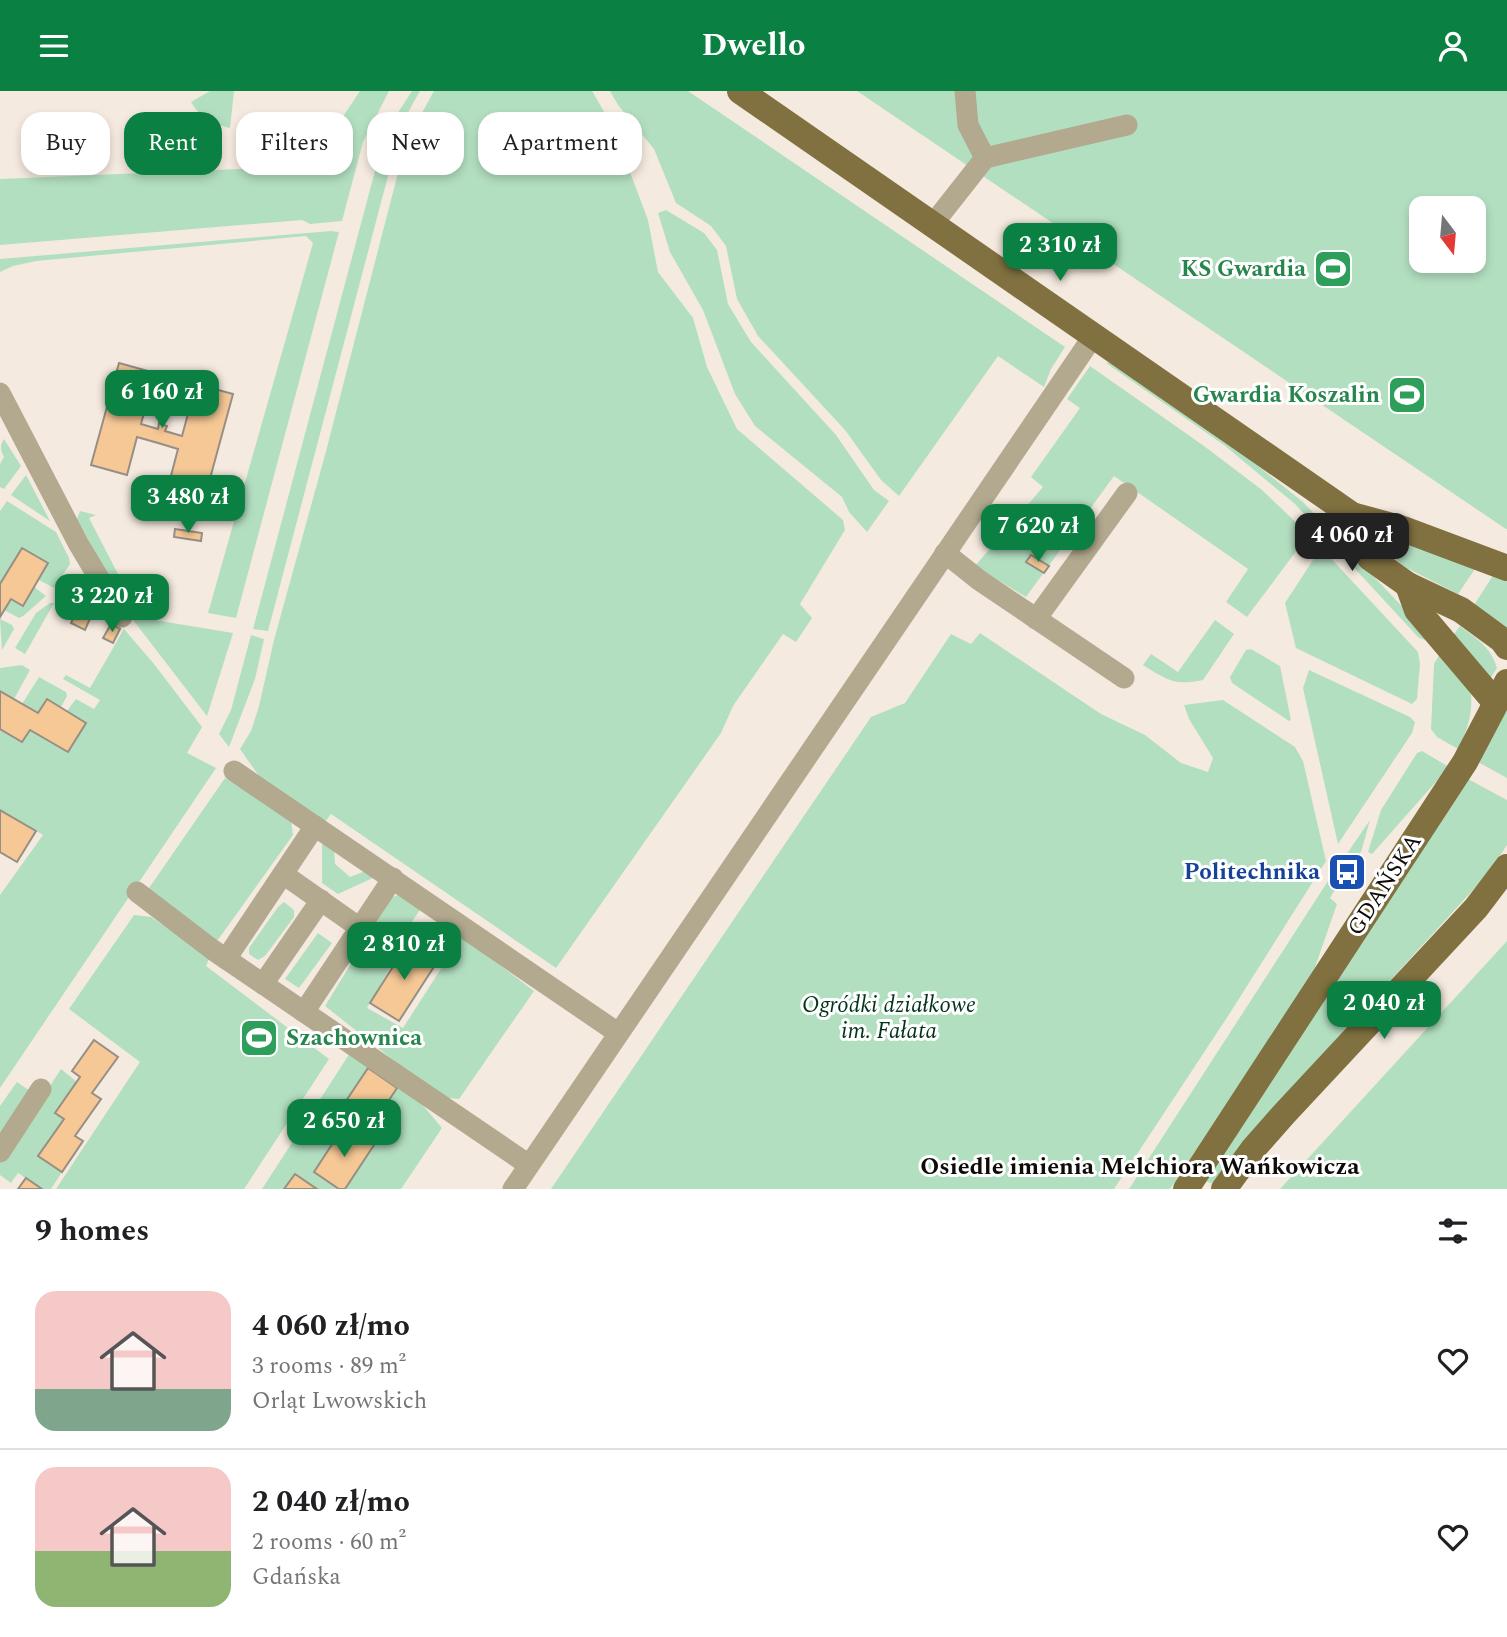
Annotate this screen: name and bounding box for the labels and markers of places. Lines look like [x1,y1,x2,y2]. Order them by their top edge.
pin: 2 310 zł [988,223,1132,283]
sports icon: KS Gwardia [1312,248,1354,290]
place label: KS Gwardia [1181,252,1306,287]
pin: 6 160 zł [90,371,234,430]
sports icon: Gwardia Koszalin [1386,374,1428,416]
place label: Gwardia Koszalin [1193,378,1380,413]
pin: 3 480 zł [116,475,260,535]
pin: 7 620 zł [966,505,1110,564]
pin: 4 060 zł [1280,513,1424,573]
pin: 3 220 zł [40,575,184,634]
bus stop icon: Politechnika [1326,851,1368,893]
place label: Politechnika [1184,855,1320,890]
pin: 2 810 zł [332,923,476,982]
pin: 2 040 zł [1312,981,1456,1041]
sports icon: Szachownica [238,1017,280,1059]
place label: Szachownica [286,1021,422,1056]
pin: 2 650 zł [272,1100,416,1159]

